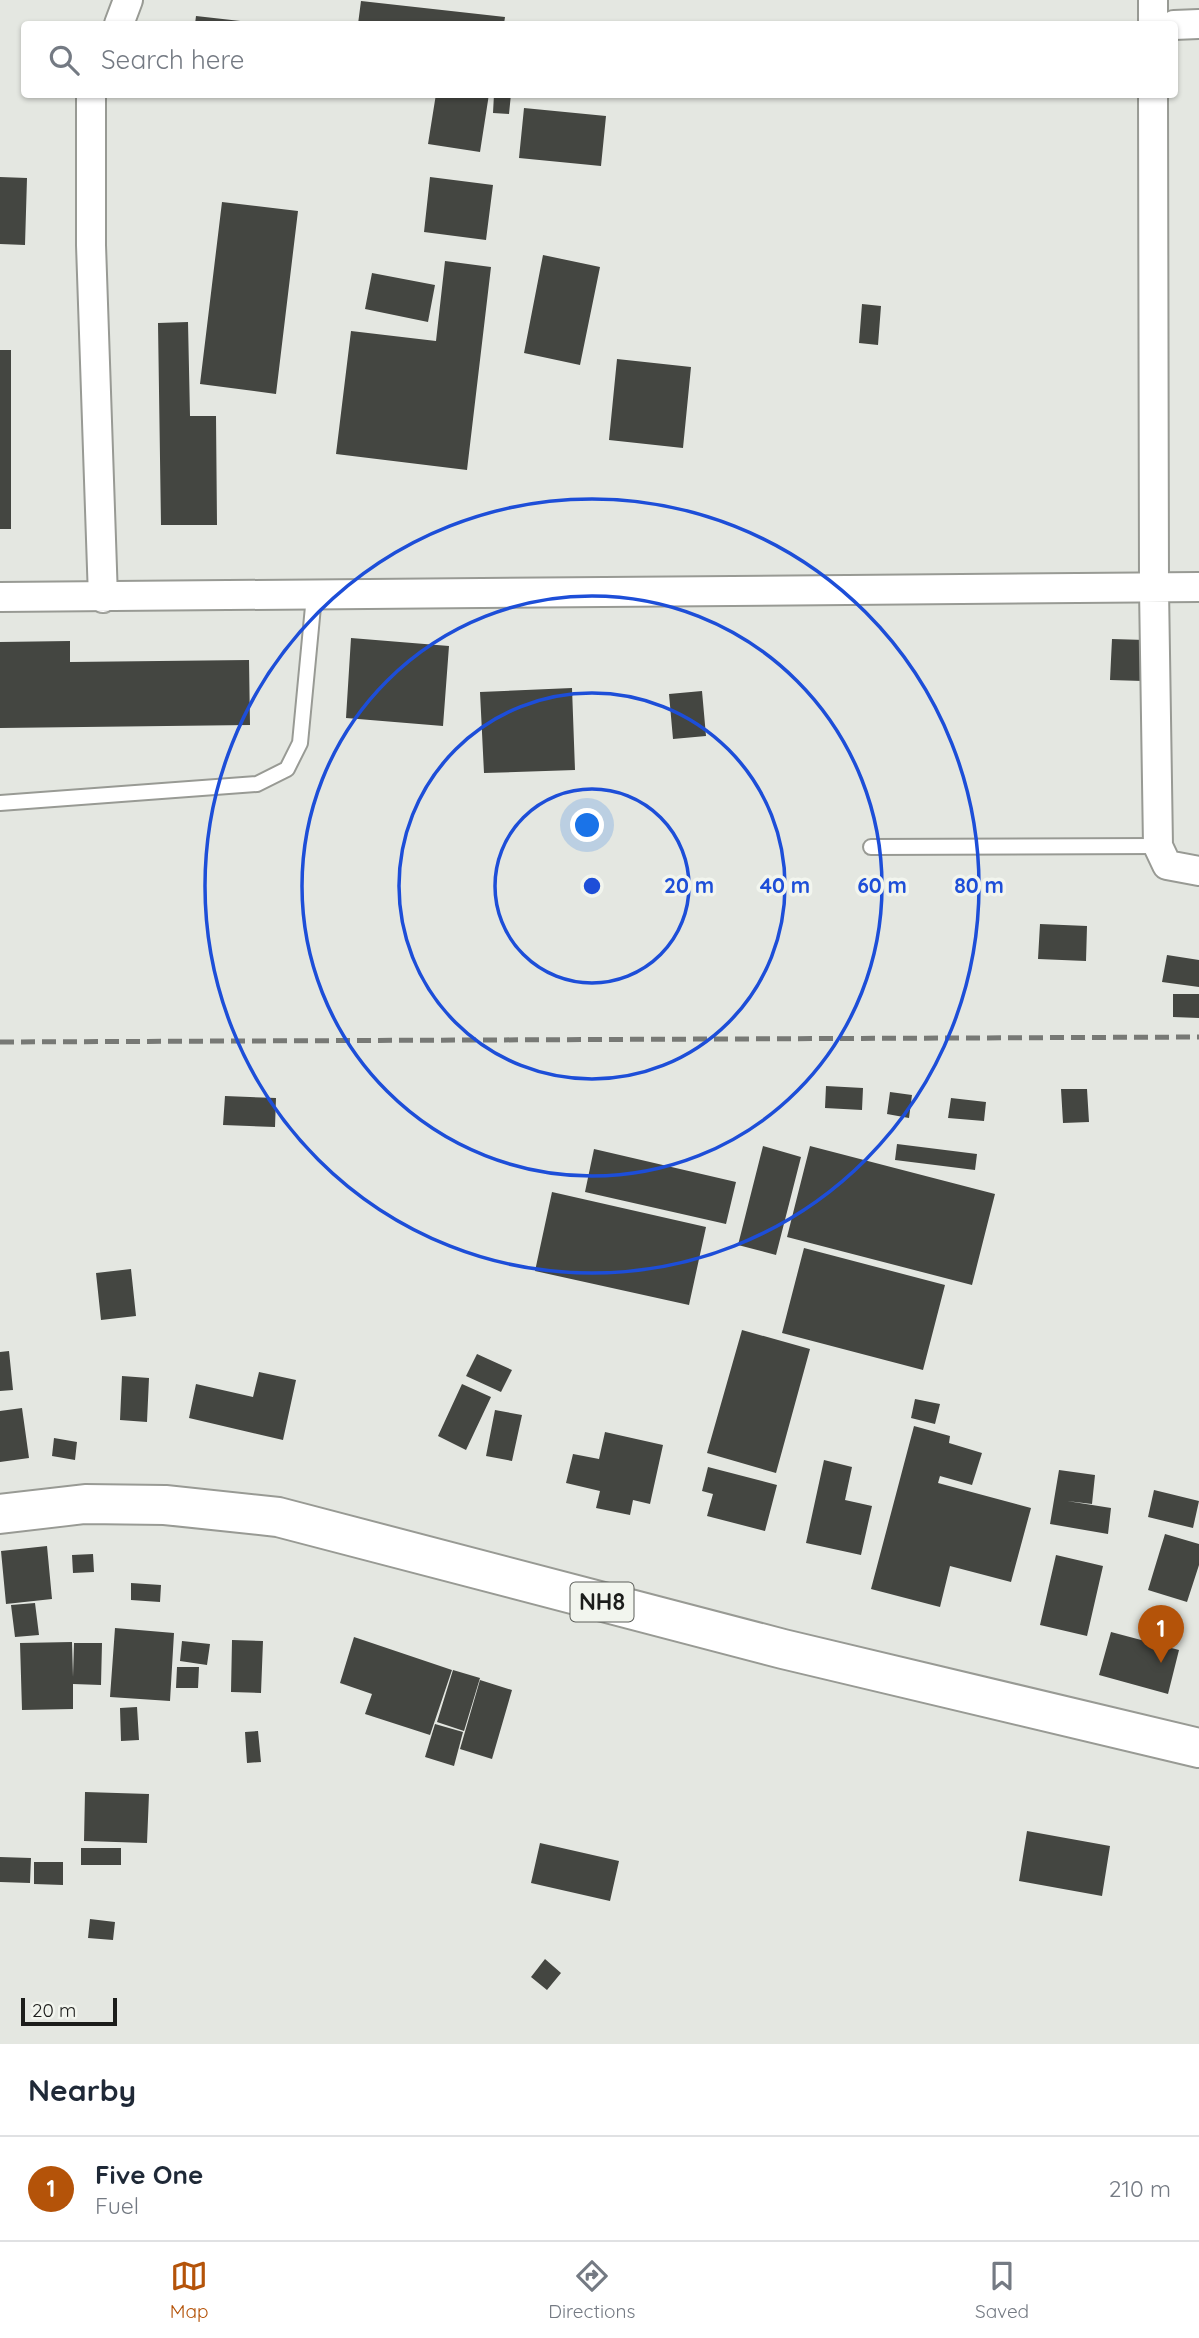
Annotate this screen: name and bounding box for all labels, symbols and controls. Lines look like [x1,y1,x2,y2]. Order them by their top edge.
search box [21,21,1178,98]
icon: search [45,41,83,79]
text: Search here [101,43,245,76]
your location [570,808,604,842]
text: 20 m [664,872,714,898]
text: 40 m [760,872,810,898]
text: 60 m [857,872,907,898]
text: 80 m [954,872,1004,898]
centre of rings [580,874,604,898]
road number: NH8 [570,1582,634,1622]
pin: 1 [1138,1605,1184,1663]
scale bar [21,1995,117,2027]
text: 20 m [32,1998,76,2022]
text: Nearby [28,2071,136,2109]
text: Five One [95,2158,203,2191]
text: 1 [47,2174,55,2203]
text: 210 m [1109,2174,1171,2203]
text: Fuel [95,2191,139,2220]
tab: Map [170,2257,209,2323]
tab: Directions [548,2257,635,2323]
tab: Saved [975,2257,1029,2323]

